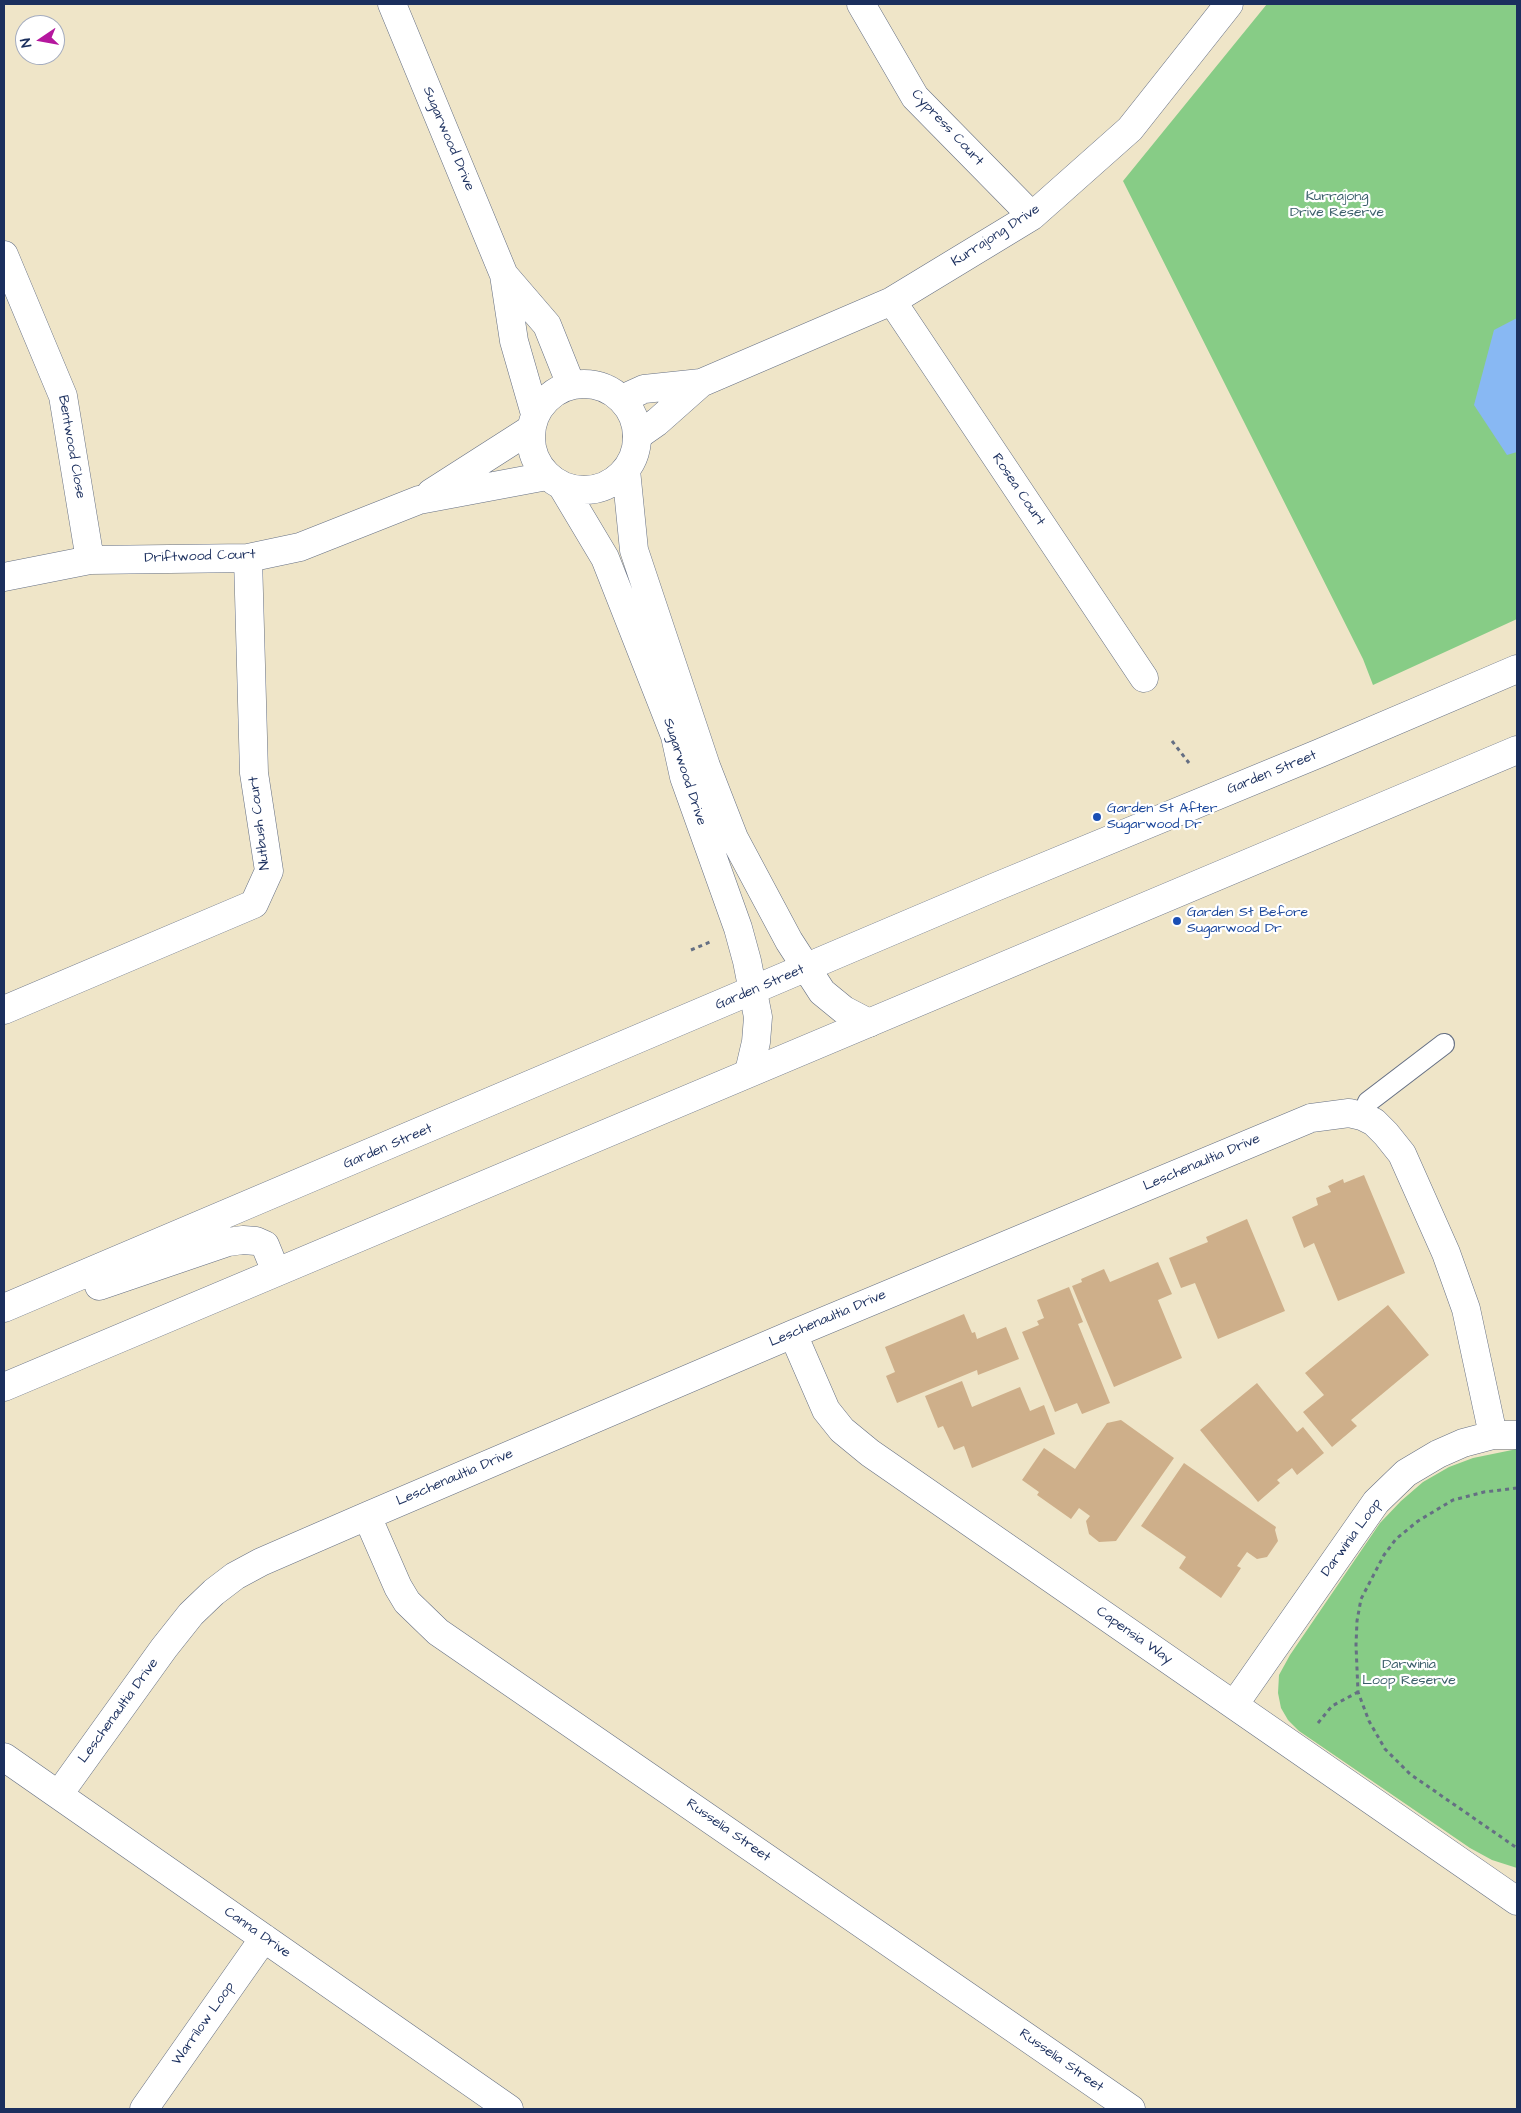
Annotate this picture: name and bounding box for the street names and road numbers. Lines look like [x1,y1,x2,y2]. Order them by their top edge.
street label: Sugarwood Drive [418,84,478,194]
street label: Cypress Court [907,86,987,170]
street label: Kurrajong Drive [949,201,1043,271]
street label: Bentwood Close [54,394,88,500]
street label: Rosea Court [988,451,1048,529]
street label: Driftwood Court [144,547,256,567]
street label: Sugarwood Drive [659,716,709,828]
street label: Garden Street [1225,747,1319,799]
street label: Nutbush Court [246,775,274,871]
street label: Garden Street [713,962,807,1014]
street label: Garden Street [341,1121,435,1173]
street label: Leschenaultia Drive [1141,1131,1263,1195]
street label: Leschenaultia Drive [767,1287,889,1351]
street label: Leschenaultia Drive [394,1446,516,1510]
street label: Darwinia Loop [1318,1496,1386,1580]
street label: Capensia Way [1093,1604,1175,1668]
street label: Leschenaultia Drive [75,1655,163,1767]
street label: Russelia Street [683,1796,773,1866]
street label: Canna Drive [220,1904,294,1962]
street label: Warrilow Loop [169,1979,239,2069]
street label: Russelia Street [1016,2026,1106,2096]

